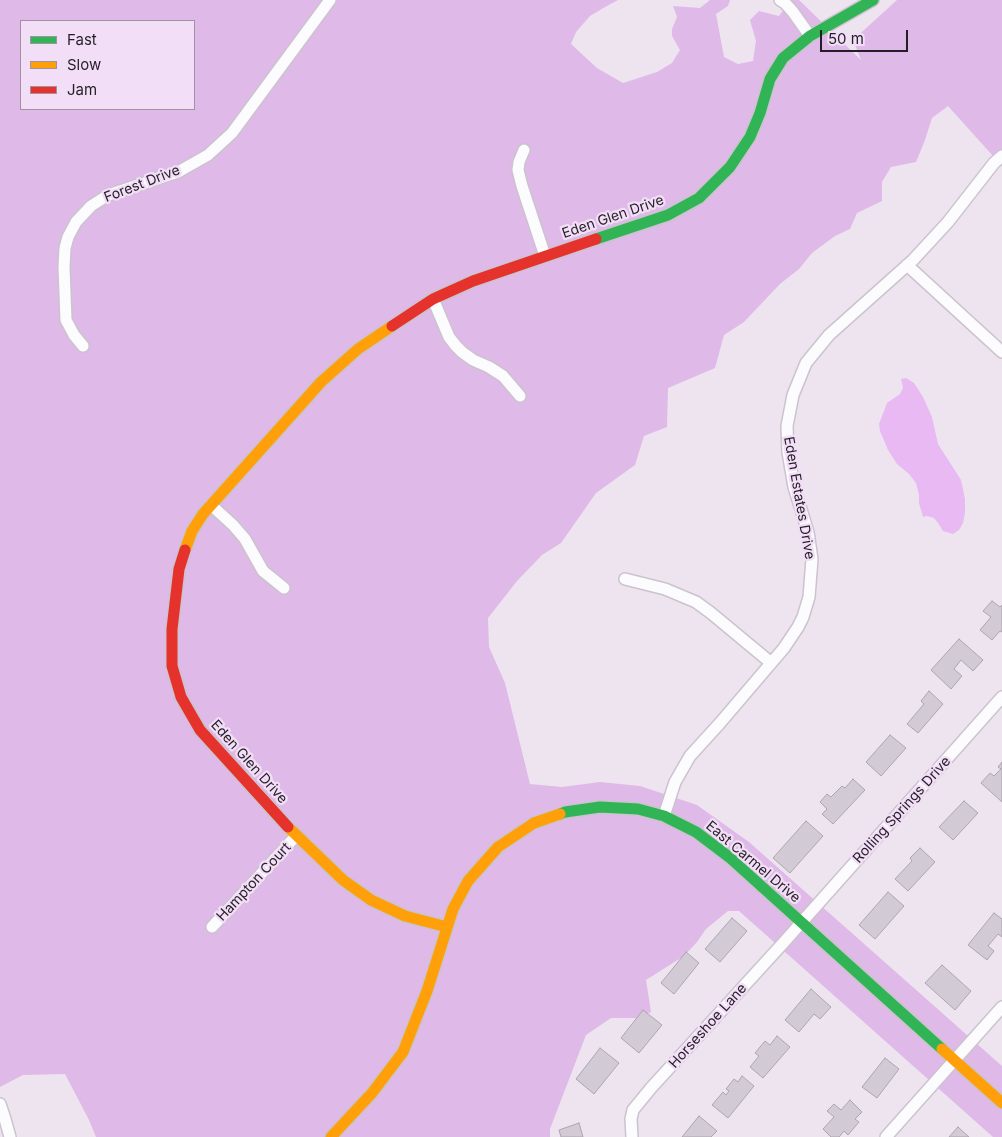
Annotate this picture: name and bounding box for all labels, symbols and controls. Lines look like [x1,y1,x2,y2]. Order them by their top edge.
legend [20,20,195,110]
scale bar [822,20,910,52]
text: 50 m [828,29,864,48]
text: Fast [67,30,97,49]
text: Slow [67,55,101,74]
text: Jam [67,80,97,99]
street label: Forest Drive [102,162,182,206]
street label: Eden Glen Drive [560,192,666,242]
street label: Eden Estates Drive [780,435,818,561]
street label: Eden Glen Drive [207,717,291,807]
street label: Rolling Springs Drive [850,753,954,867]
street label: East Carmel Drive [702,818,804,906]
street label: Hampton Court [213,839,295,925]
street label: Horseshoe Lane [666,980,750,1072]

